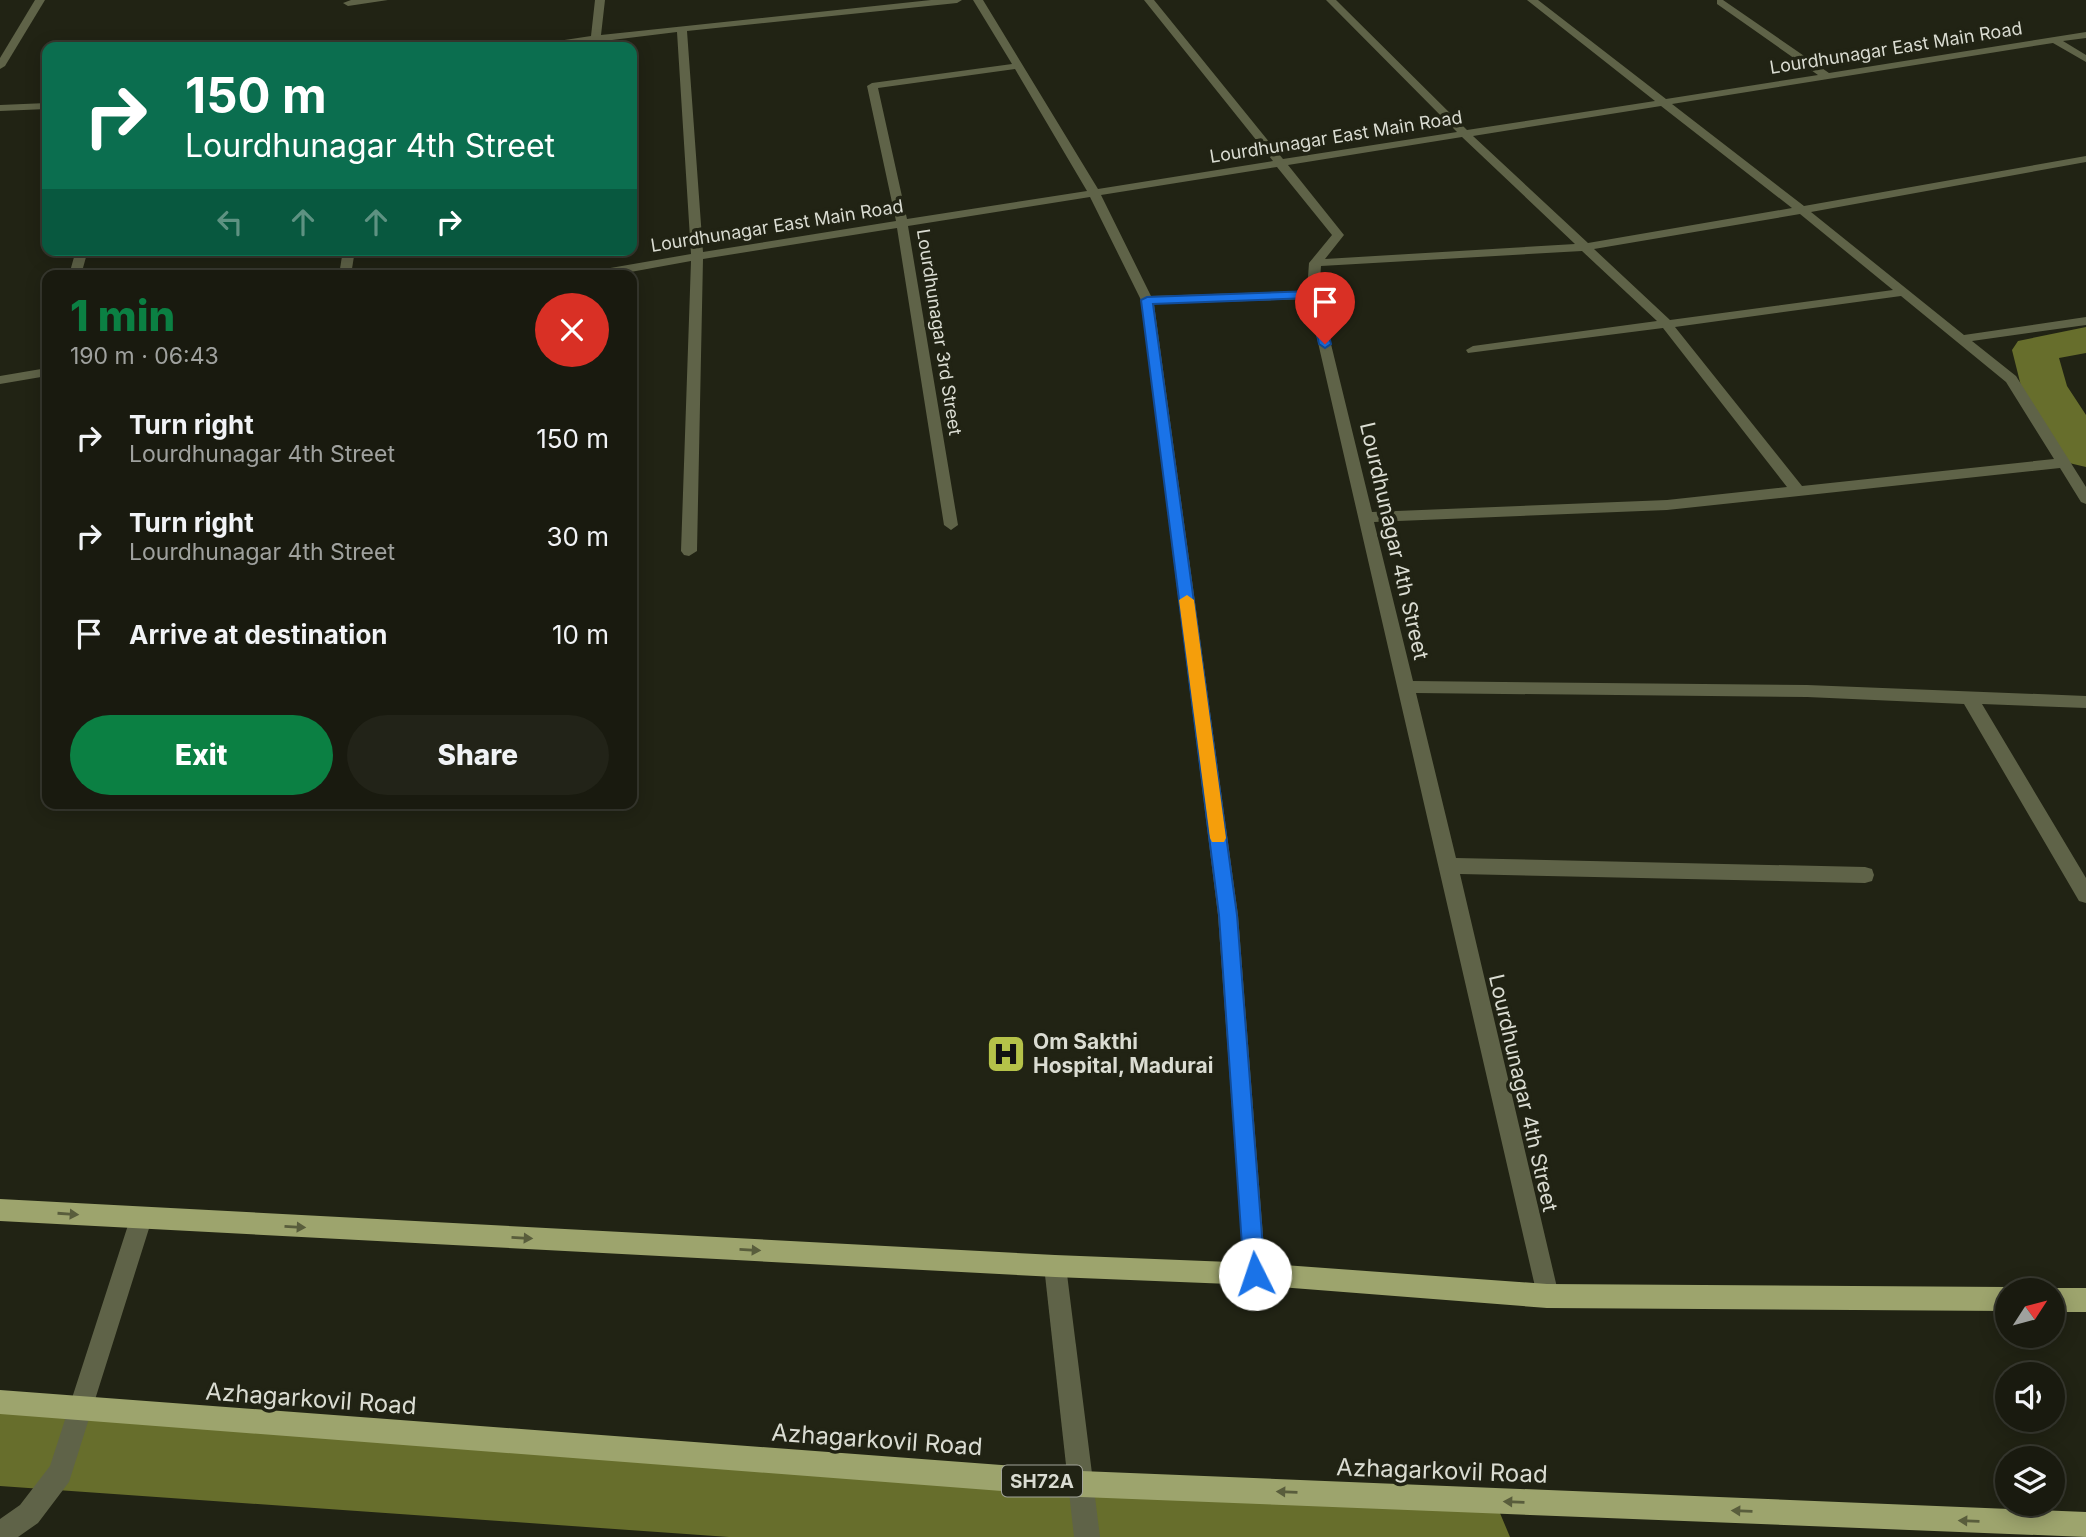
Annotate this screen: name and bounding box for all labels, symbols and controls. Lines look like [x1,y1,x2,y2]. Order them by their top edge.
street label: Lourdhunagar East Main Road [1768,17,2024,78]
text: 150 m [185,66,327,125]
icon: right [70,70,161,161]
street label: Lourdhunagar East Main Road [1208,106,1464,167]
text: Lourdhunagar 4th Street [185,126,555,165]
street label: Lourdhunagar East Main Road [649,195,905,256]
icon: left [211,203,249,241]
icon: ahead [284,203,322,241]
icon: ahead [357,203,395,241]
icon: right [430,203,468,241]
street label: Lourdhunagar 3rd Street [913,227,966,437]
pin [1295,272,1355,344]
icon: arrive [1306,283,1344,321]
text: 1 min [70,290,175,341]
button: close [535,293,609,367]
text: 190 m · 06:43 [70,342,219,370]
text: Turn right [129,409,254,440]
icon: right [70,419,108,457]
street label: Lourdhunagar 4th Street [1355,420,1434,662]
text: 150 m [536,423,609,454]
text: Lourdhunagar 4th Street [129,440,395,468]
text: Turn right [129,507,254,538]
icon: right [70,517,108,555]
text: 30 m [546,521,609,552]
text: Lourdhunagar 4th Street [129,538,395,566]
icon: arrive [70,615,108,653]
text: Arrive at destination [129,619,388,650]
text: 10 m [552,619,609,650]
button: Exit [70,715,333,795]
button: Share [347,715,609,795]
street label: Lourdhunagar 4th Street [1484,972,1563,1214]
place label: Om Sakthi Hospital, Madurai [1033,1029,1214,1078]
hospital icon: Om Sakthi Hospital, Madurai [985,1033,1027,1075]
one-way arrow [57,1209,79,1220]
one-way arrow [285,1221,307,1232]
one-way arrow [512,1233,534,1244]
position arrow [1218,1237,1292,1311]
one-way arrow [739,1245,761,1256]
north arrow [1995,1278,2065,1348]
map controls [1995,1278,2065,1516]
button: sound [1995,1362,2065,1432]
street label: Azhagarkovil Road [205,1377,417,1420]
street label: Azhagarkovil Road [771,1418,983,1461]
button: layers [1995,1446,2065,1516]
street label: Azhagarkovil Road [1336,1452,1548,1489]
road number: SH72A [1002,1466,1082,1497]
one-way arrow [1276,1487,1298,1498]
one-way arrow [1503,1496,1525,1507]
one-way arrow [1730,1506,1752,1517]
one-way arrow [1958,1515,1980,1526]

